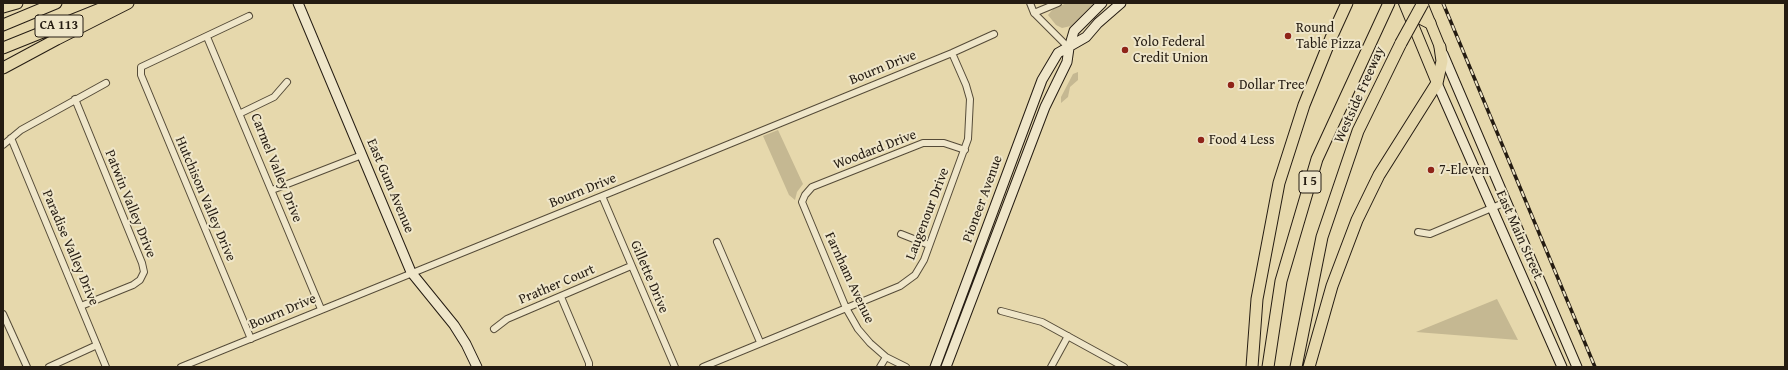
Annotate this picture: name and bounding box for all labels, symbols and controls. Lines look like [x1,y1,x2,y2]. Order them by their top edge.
road number: CA 113 [35,15,83,37]
place label: Round Table Pizza [1296,20,1361,52]
marker: Round Table Pizza [1283,31,1293,41]
place label: Yolo Federal Credit Union [1133,34,1208,66]
street label: Westside Freeway [1331,44,1389,146]
marker: Yolo Federal Credit Union [1120,45,1130,55]
street label: Bourn Drive [847,47,919,89]
place label: Dollar Tree [1239,77,1305,93]
marker: Dollar Tree [1226,80,1236,90]
street label: Carmel Valley Drive [247,111,305,225]
street label: Woodard Drive [831,127,919,173]
place label: Food 4 Less [1209,132,1274,148]
street label: Hutchison Valley Drive [171,134,239,264]
marker: Food 4 Less [1196,135,1206,145]
street label: East Gum Avenue [363,136,417,236]
street label: Patwin Valley Drive [101,148,159,260]
street label: Pioneer Avenue [959,153,1007,245]
place label: 7-Eleven [1439,162,1489,178]
marker: 7-Eleven [1426,165,1436,175]
street label: Laugenour Drive [903,166,953,262]
street label: Bourn Drive [547,170,619,212]
road number: I 5 [1299,171,1321,193]
street label: Paradise Valley Drive [38,188,102,308]
street label: East Main Street [1492,188,1546,282]
street label: Farnham Avenue [821,230,877,326]
street label: Gillette Drive [626,238,672,316]
street label: Prather Court [516,261,598,309]
street label: Bourn Drive [247,290,319,334]

